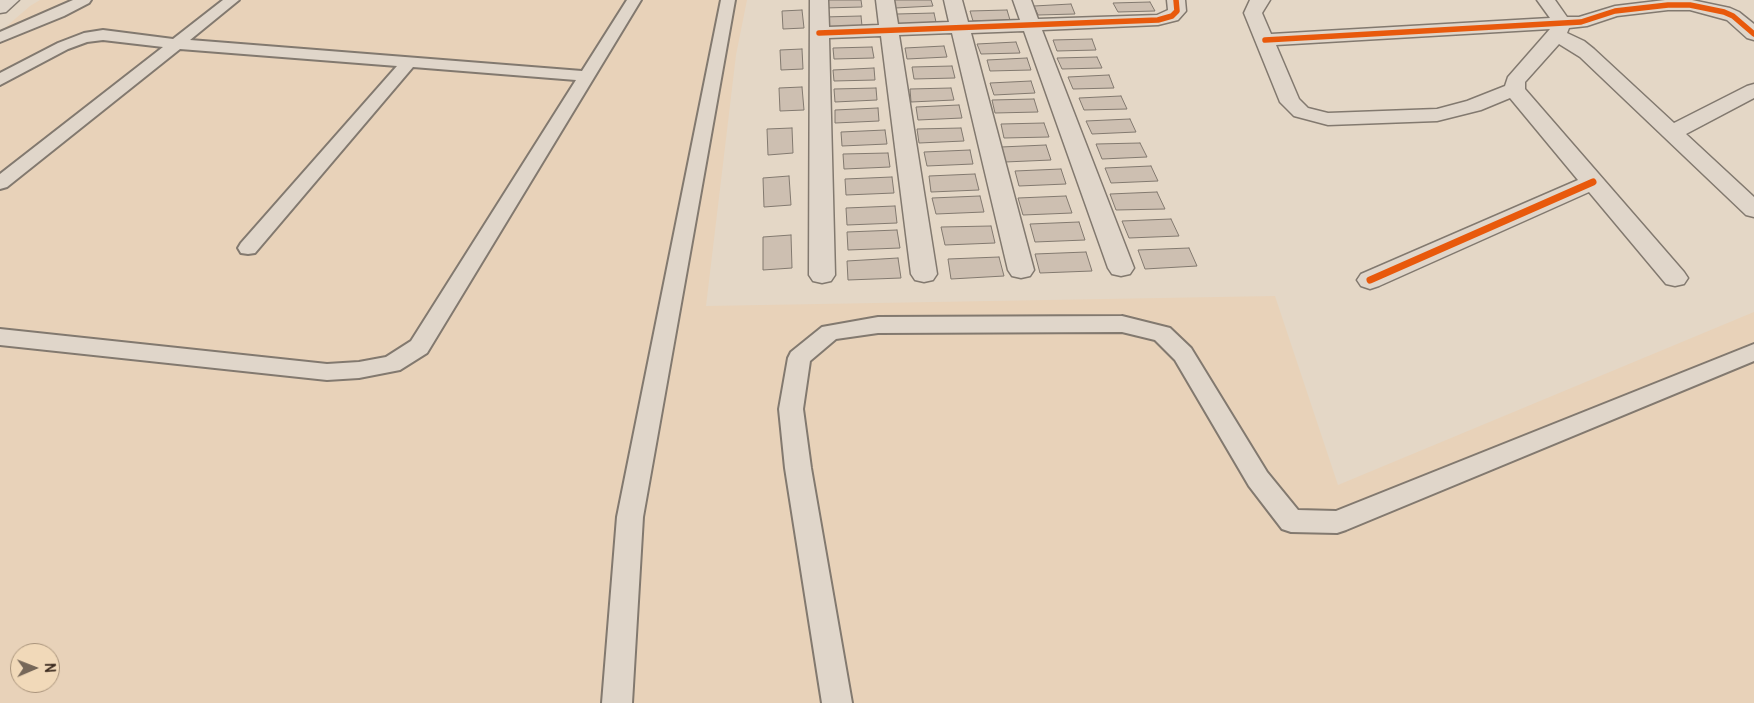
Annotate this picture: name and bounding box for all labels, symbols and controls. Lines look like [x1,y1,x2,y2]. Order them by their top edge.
north arrow [10,643,60,693]
text: N [41,663,58,673]

